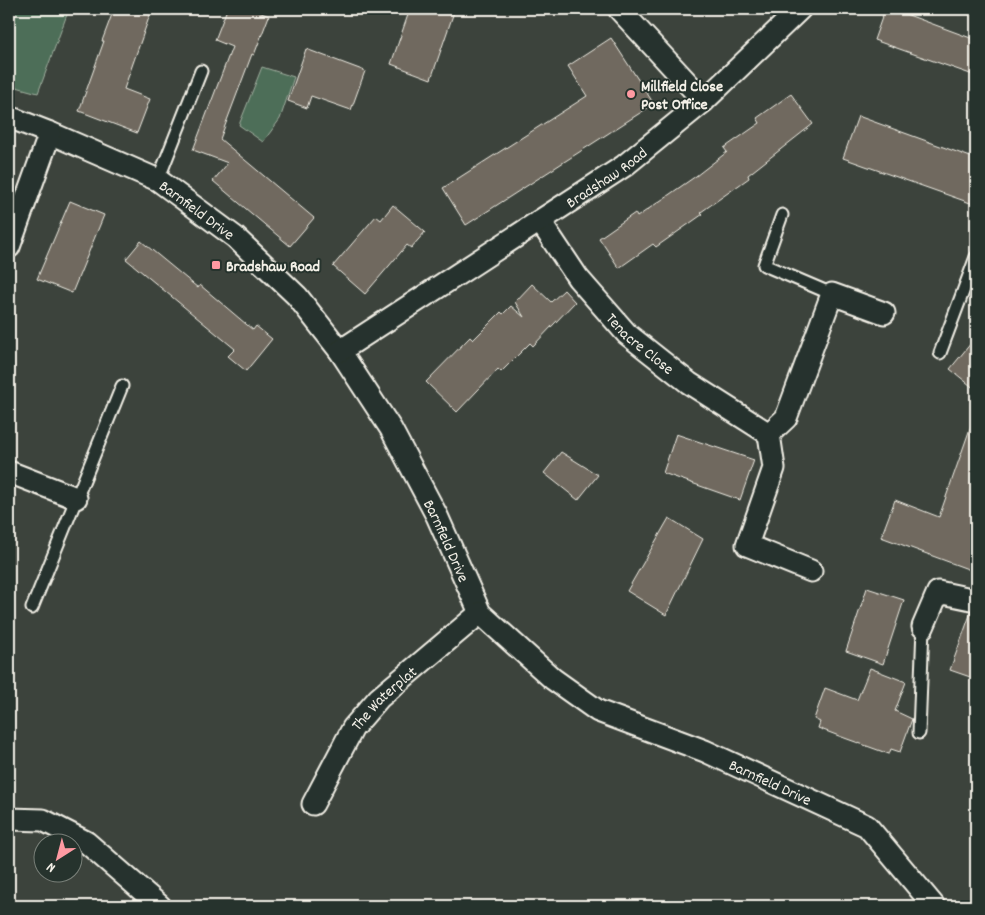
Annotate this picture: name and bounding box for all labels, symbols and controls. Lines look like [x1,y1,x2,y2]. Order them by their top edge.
place label: Millfield Close Post Office [641,76,723,117]
marker: Millfield Close Post Office [625,88,637,100]
street label: Bradshaw Road [562,143,653,215]
street label: Barnfield Drive [154,176,239,247]
place label: Bradshaw Road [226,256,320,279]
marker: Bradshaw Road [210,259,222,271]
street label: Tenacre Close [599,309,678,381]
street label: Barnfield Drive [416,496,474,586]
street label: The Waterplat [347,662,423,737]
street label: Barnfield Drive [725,755,815,813]
north arrow [32,832,82,882]
text: N [43,857,60,877]

